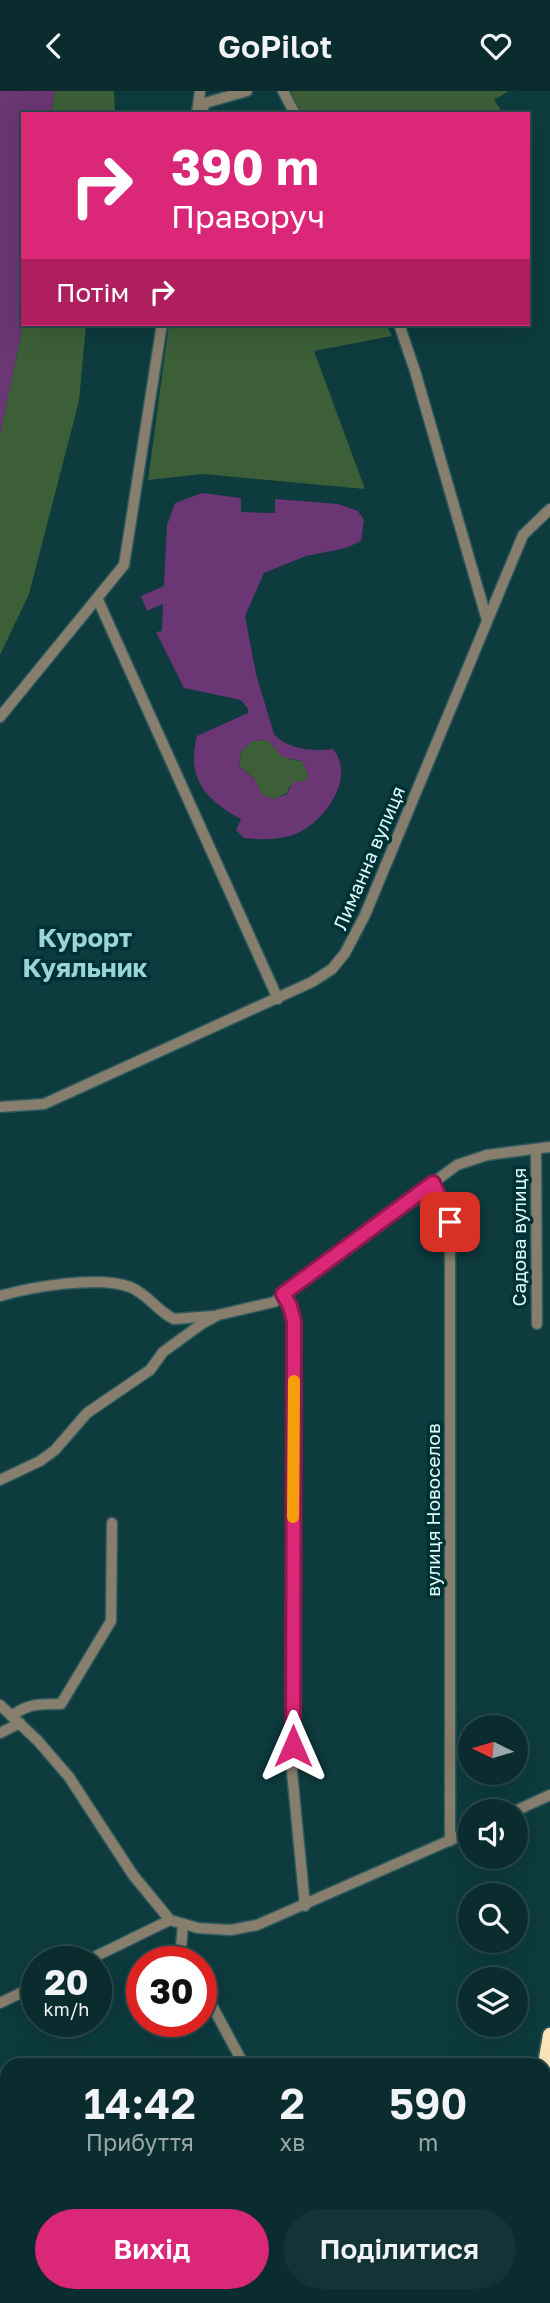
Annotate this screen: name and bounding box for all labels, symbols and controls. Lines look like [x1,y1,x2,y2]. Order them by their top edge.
icon: back [35,27,73,65]
text: GoPilot [218,27,332,65]
icon: heart [477,27,515,65]
text: 390 m [171,137,319,196]
icon: right [56,140,147,231]
text: Праворуч [171,197,325,235]
icon: right [143,273,181,311]
text: Потім [56,277,129,308]
street label: Лиманна вулиця [328,782,409,933]
district label: Курорт Куяльник [22,922,148,983]
street label: Садова вулиця [507,1168,530,1306]
pin [420,1192,480,1252]
icon: arrive [431,1203,469,1241]
street label: вулиця Новоселов [421,1423,444,1597]
position arrow [256,1709,330,1783]
north arrow [458,1715,528,1785]
map controls [458,1715,528,2037]
button: sound [458,1799,528,1869]
button: search [458,1883,528,1953]
speed limit sign: 30 [126,1946,217,2037]
text: 20 [44,1961,89,2003]
button: layers [458,1967,528,2037]
text: km/h [44,1998,89,2020]
text: 14:42 [84,2078,196,2128]
text: 2 [280,2078,305,2128]
text: 590 [389,2078,467,2128]
text: Прибуття [86,2128,194,2156]
text: хв [280,2128,305,2156]
text: m [418,2128,438,2156]
button: Вихід [35,2209,269,2289]
button: Поділитися [283,2209,516,2289]

